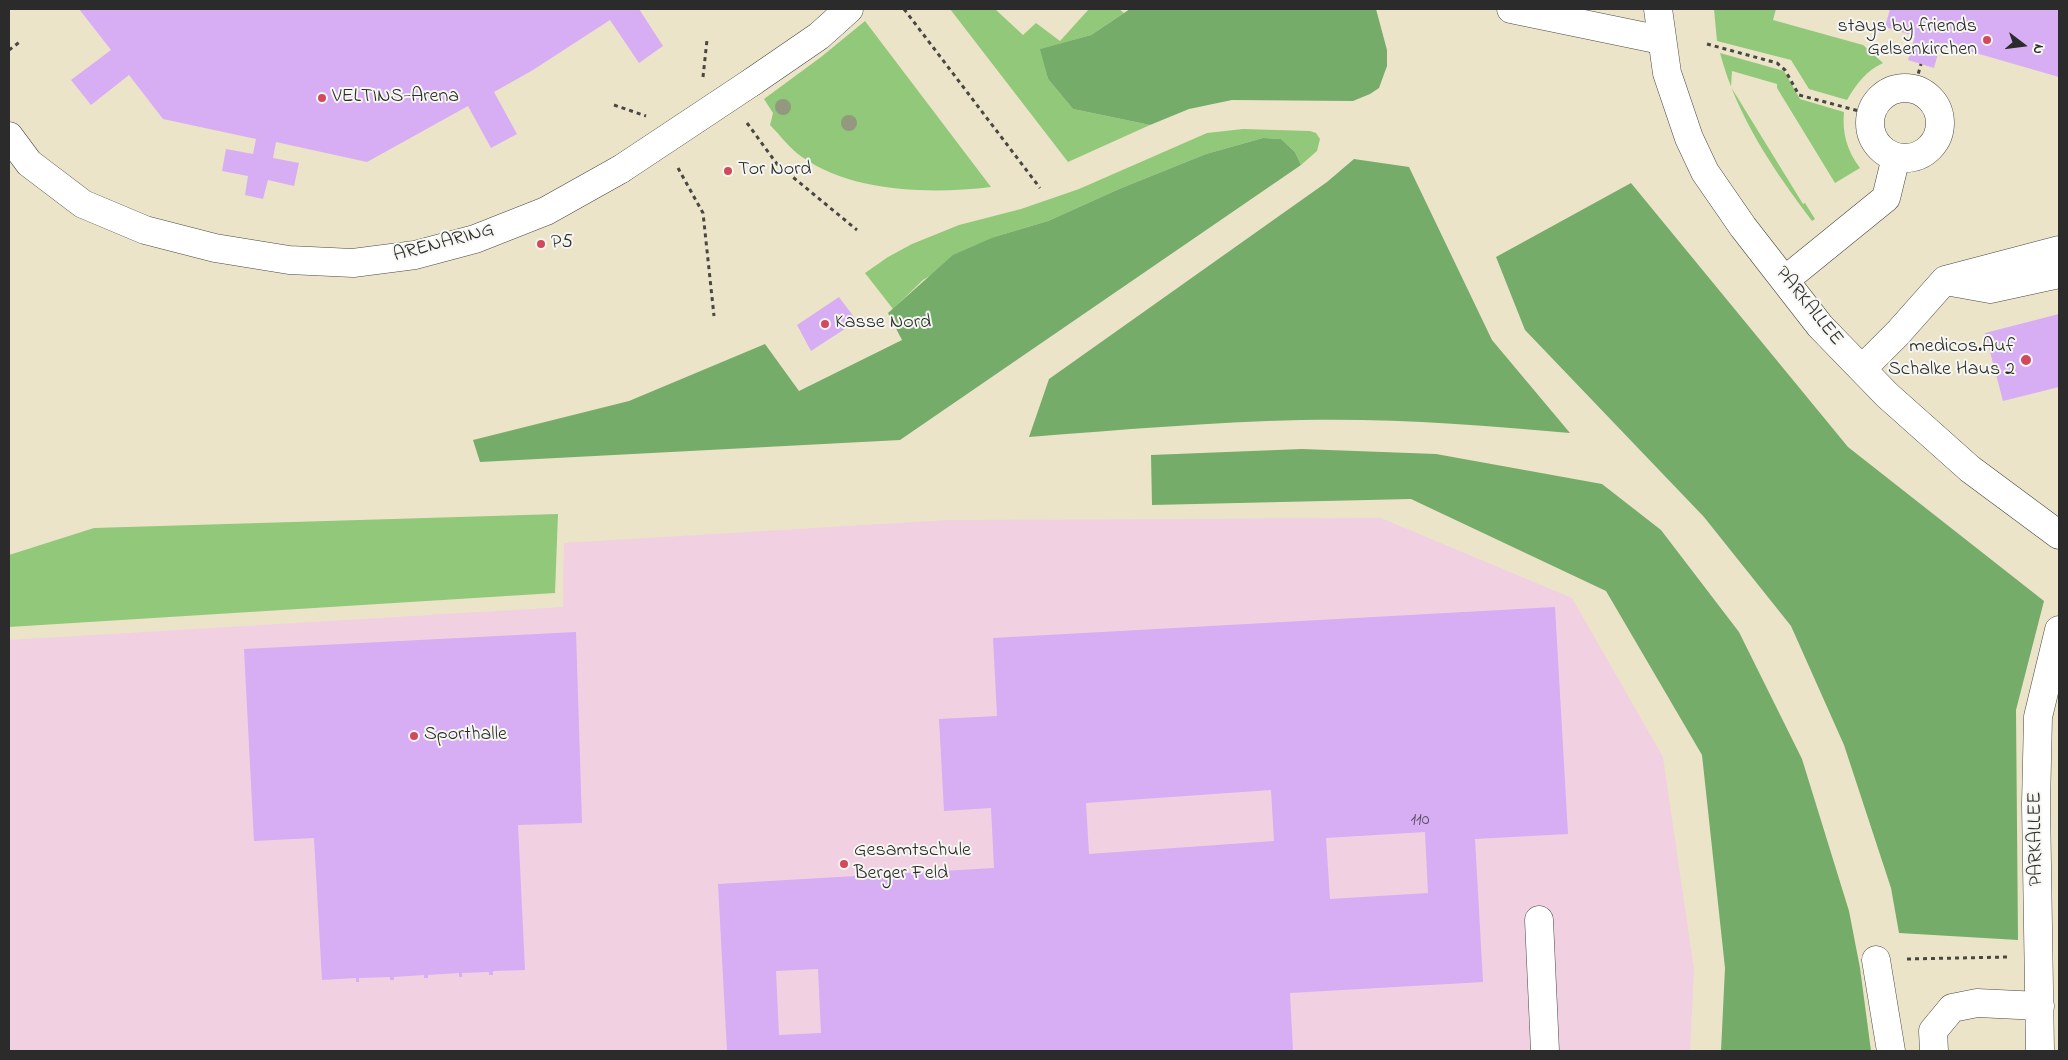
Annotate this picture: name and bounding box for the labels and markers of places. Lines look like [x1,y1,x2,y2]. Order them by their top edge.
place label: stays by friends Gelsenkirchen [1838,16,1977,63]
marker: stays by friends Gelsenkirchen [1981,34,1993,46]
place label: VELTINS-Arena [332,86,459,110]
marker: VELTINS-Arena [316,92,328,104]
place label: Tor Nord [738,159,812,183]
marker: Tor Nord [722,165,734,177]
place label: P5 [551,232,573,256]
marker: P5 [535,238,547,250]
place label: Kasse Nord [835,312,931,336]
marker: Kasse Nord [819,318,831,330]
place label: medicos.Auf Schalke Haus 2 [1888,336,2015,383]
marker: medicos.Auf Schalke Haus 2 [2019,353,2033,367]
place label: Sporthalle [424,724,507,748]
marker: Sporthalle [408,730,420,742]
place label: Gesamtschule Berger Feld [854,840,971,887]
marker: Gesamtschule Berger Feld [838,858,850,870]

